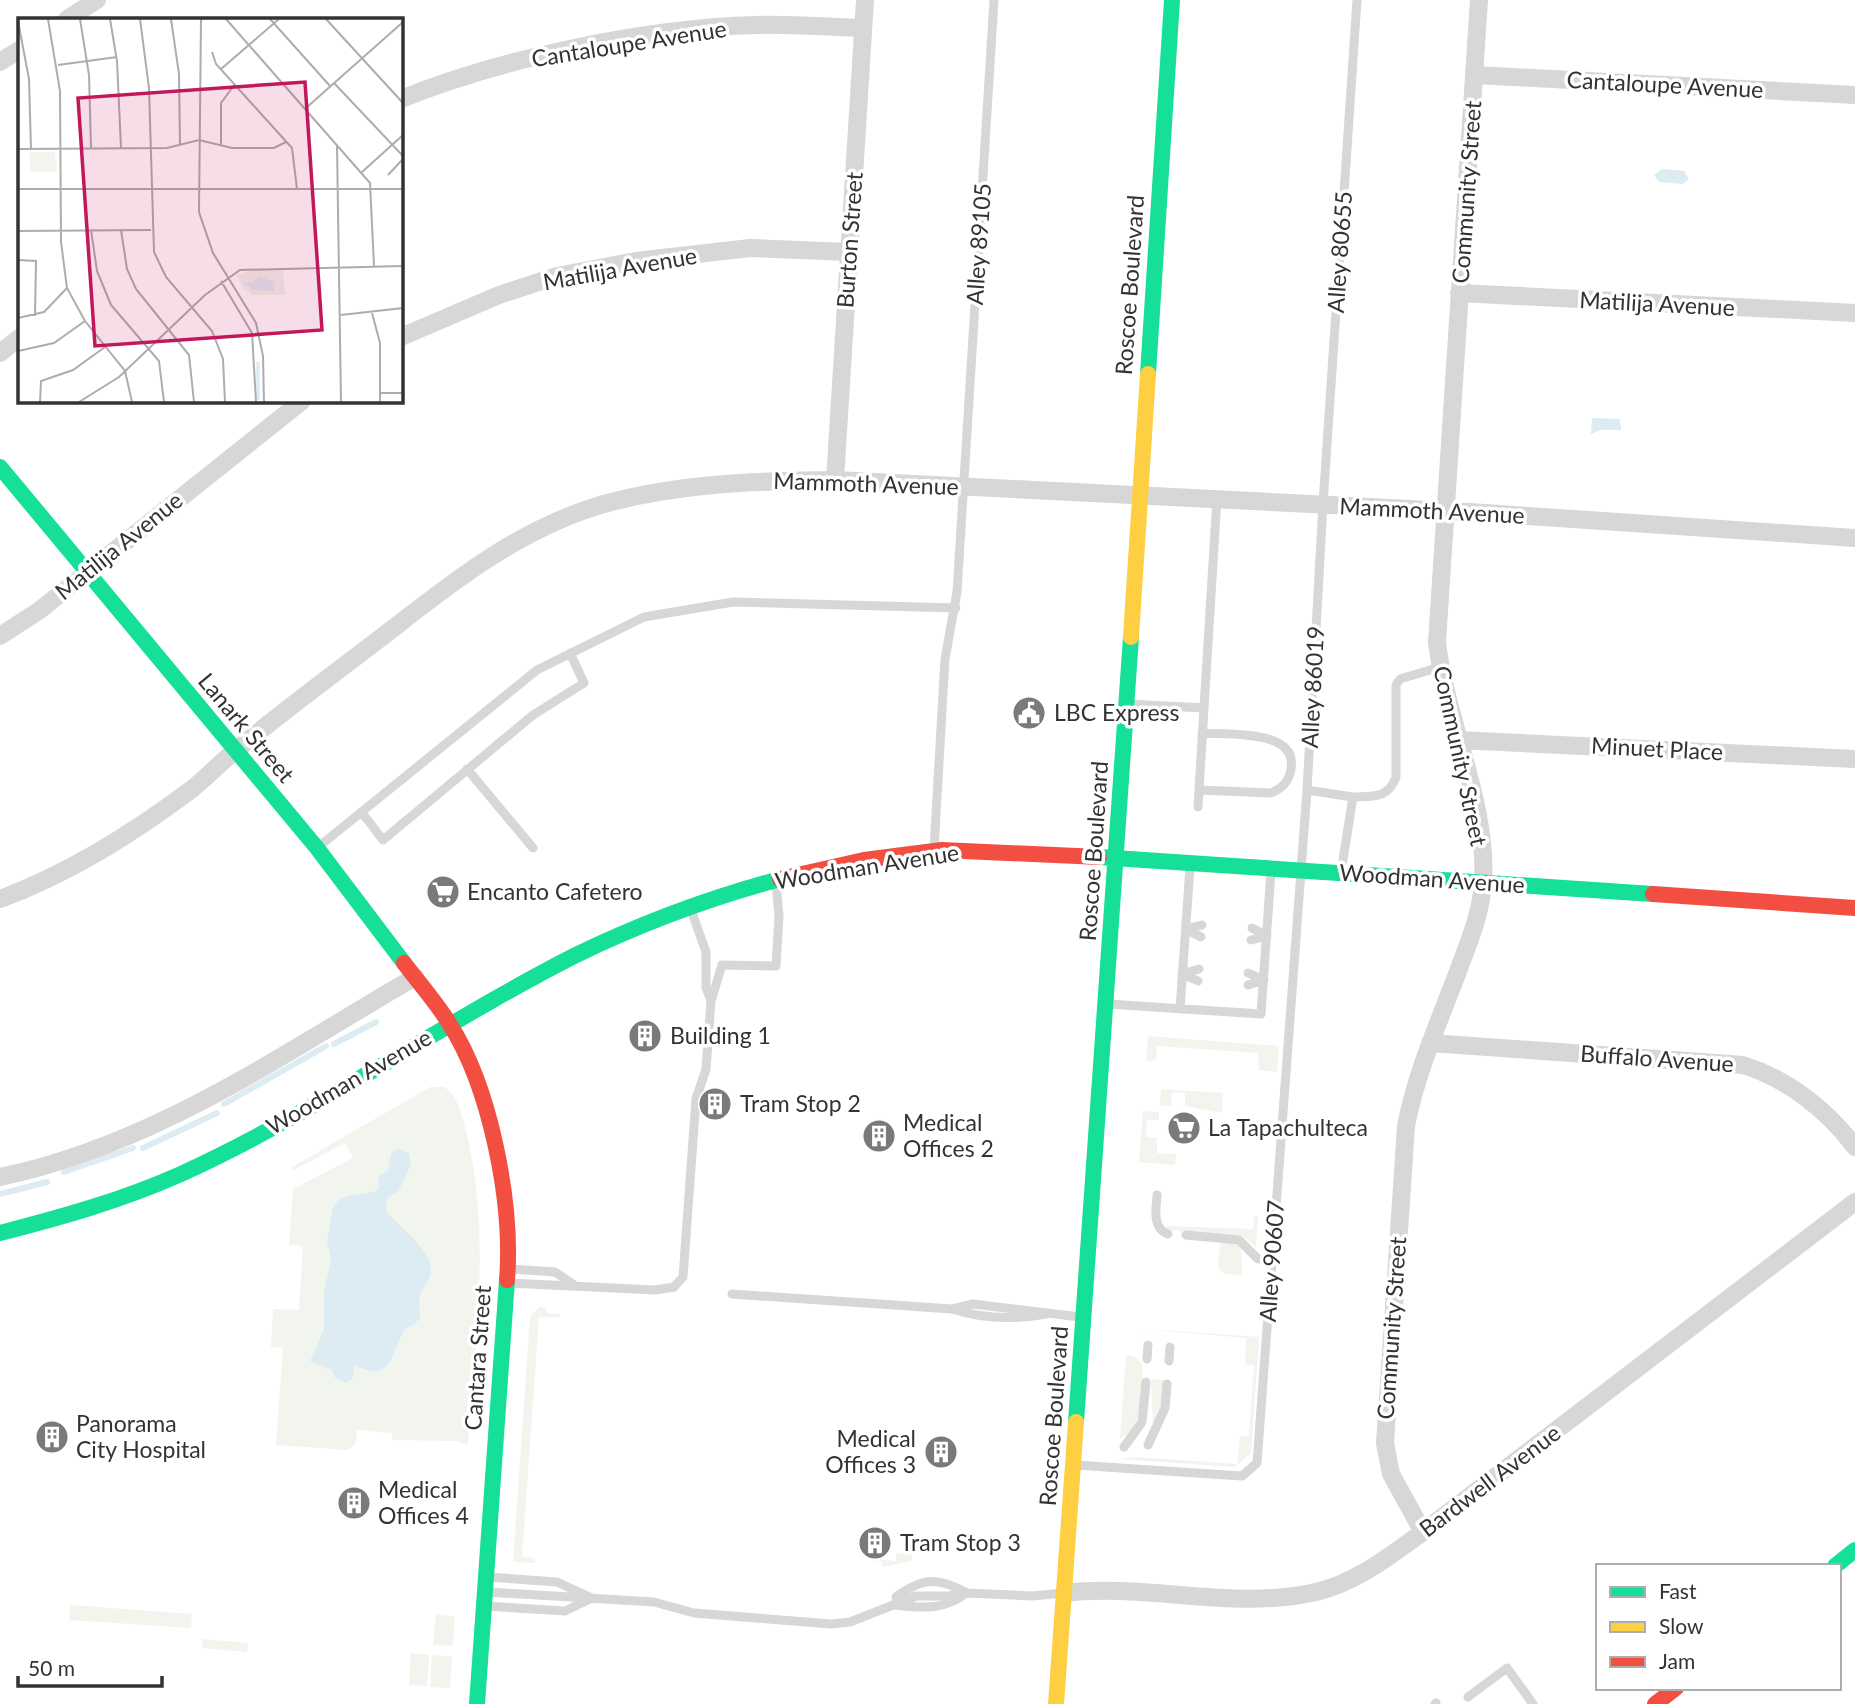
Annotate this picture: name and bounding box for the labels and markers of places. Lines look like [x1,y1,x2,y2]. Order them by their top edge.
public building icon: LBC Express [1010,694,1048,732]
place label: LBC Express [1054,698,1180,726]
supermarket icon: Encanto Cafetero [424,873,462,911]
place label: Encanto Cafetero [467,877,643,905]
building icon: Building 1 [626,1017,664,1055]
place label: Building 1 [670,1021,771,1049]
building icon: Tram Stop 2 [696,1085,734,1123]
place label: Tram Stop 2 [740,1089,861,1117]
place label: Medical Offices 2 [903,1108,994,1162]
supermarket icon: La Tapachulteca [1165,1109,1203,1147]
place label: La Tapachulteca [1208,1113,1368,1141]
building icon: Medical Offices 2 [860,1117,898,1155]
place label: Panorama City Hospital [76,1409,206,1463]
building icon: Panorama City Hospital [33,1418,71,1456]
place label: Medical Offices 3 [825,1424,916,1478]
building icon: Medical Offices 3 [922,1433,960,1471]
place label: Medical Offices 4 [378,1475,469,1529]
building icon: Medical Offices 4 [335,1484,373,1522]
building icon: Tram Stop 3 [856,1524,894,1562]
place label: Tram Stop 3 [900,1528,1021,1556]

